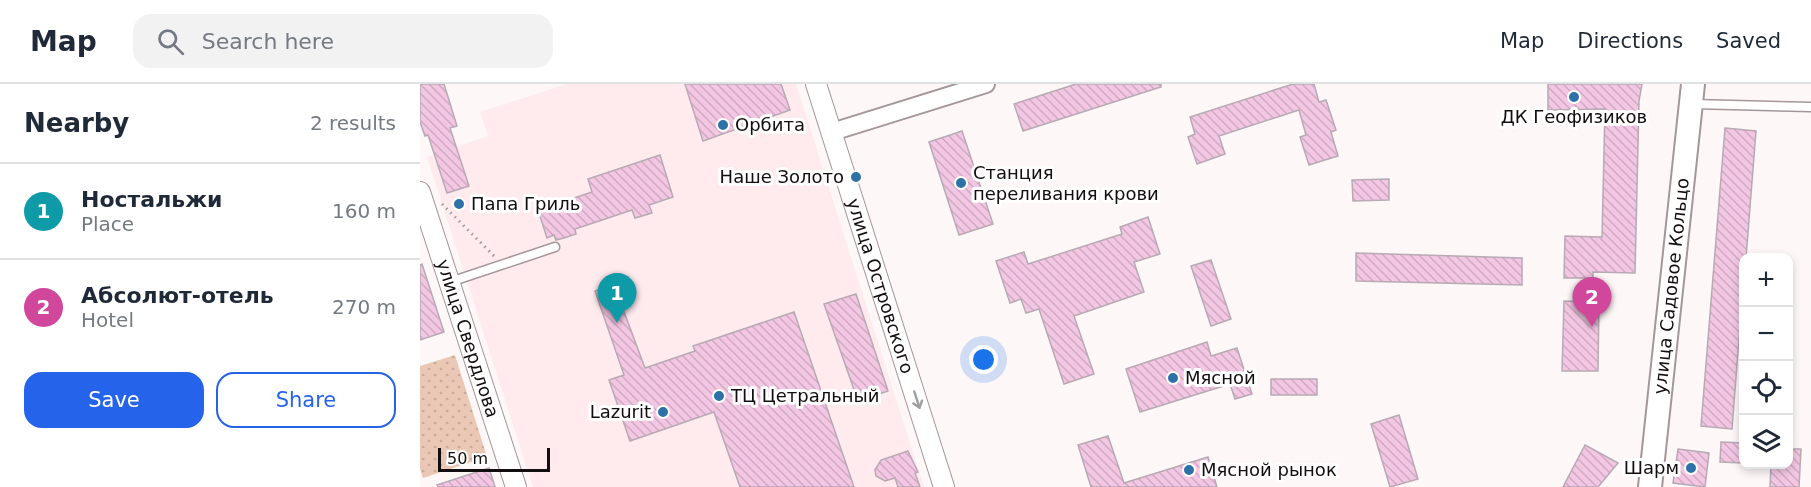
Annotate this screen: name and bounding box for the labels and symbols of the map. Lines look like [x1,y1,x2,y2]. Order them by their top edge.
marker: ДК Геофизиков [1567,90,1581,104]
place label: ДК Геофизиков [1501,106,1647,127]
place label: Орбита [735,114,805,135]
marker: Орбита [716,118,730,132]
place label: Станция переливания крови [973,162,1159,204]
place label: Наше Золото [720,166,844,187]
marker: Наше Золото [849,170,863,184]
marker: Станция переливания крови [954,176,968,190]
street label: улица Садовое Кольцо [1649,177,1693,395]
place label: Папа Гриль [471,193,580,214]
street label: улица Островского [843,196,918,376]
marker: Папа Гриль [452,197,466,211]
street label: улица Свердлова [433,256,504,420]
pin: 1 [598,274,636,323]
pin: 2 [1572,278,1612,327]
your location [969,345,998,374]
place label: Мясной [1185,367,1256,388]
marker: Мясной [1166,371,1180,385]
place label: ТЦ Цетральный [730,385,879,406]
marker: ТЦ Цетральный [712,389,726,403]
one-way arrow [912,390,923,409]
place label: Lazurit [590,401,651,422]
marker: Lazurit [656,405,670,419]
scale bar [438,445,550,472]
place label: Шарм [1624,457,1679,478]
place label: Мясной рынок [1201,459,1337,480]
marker: Шарм [1684,461,1698,475]
marker: Мясной рынок [1182,463,1196,477]

